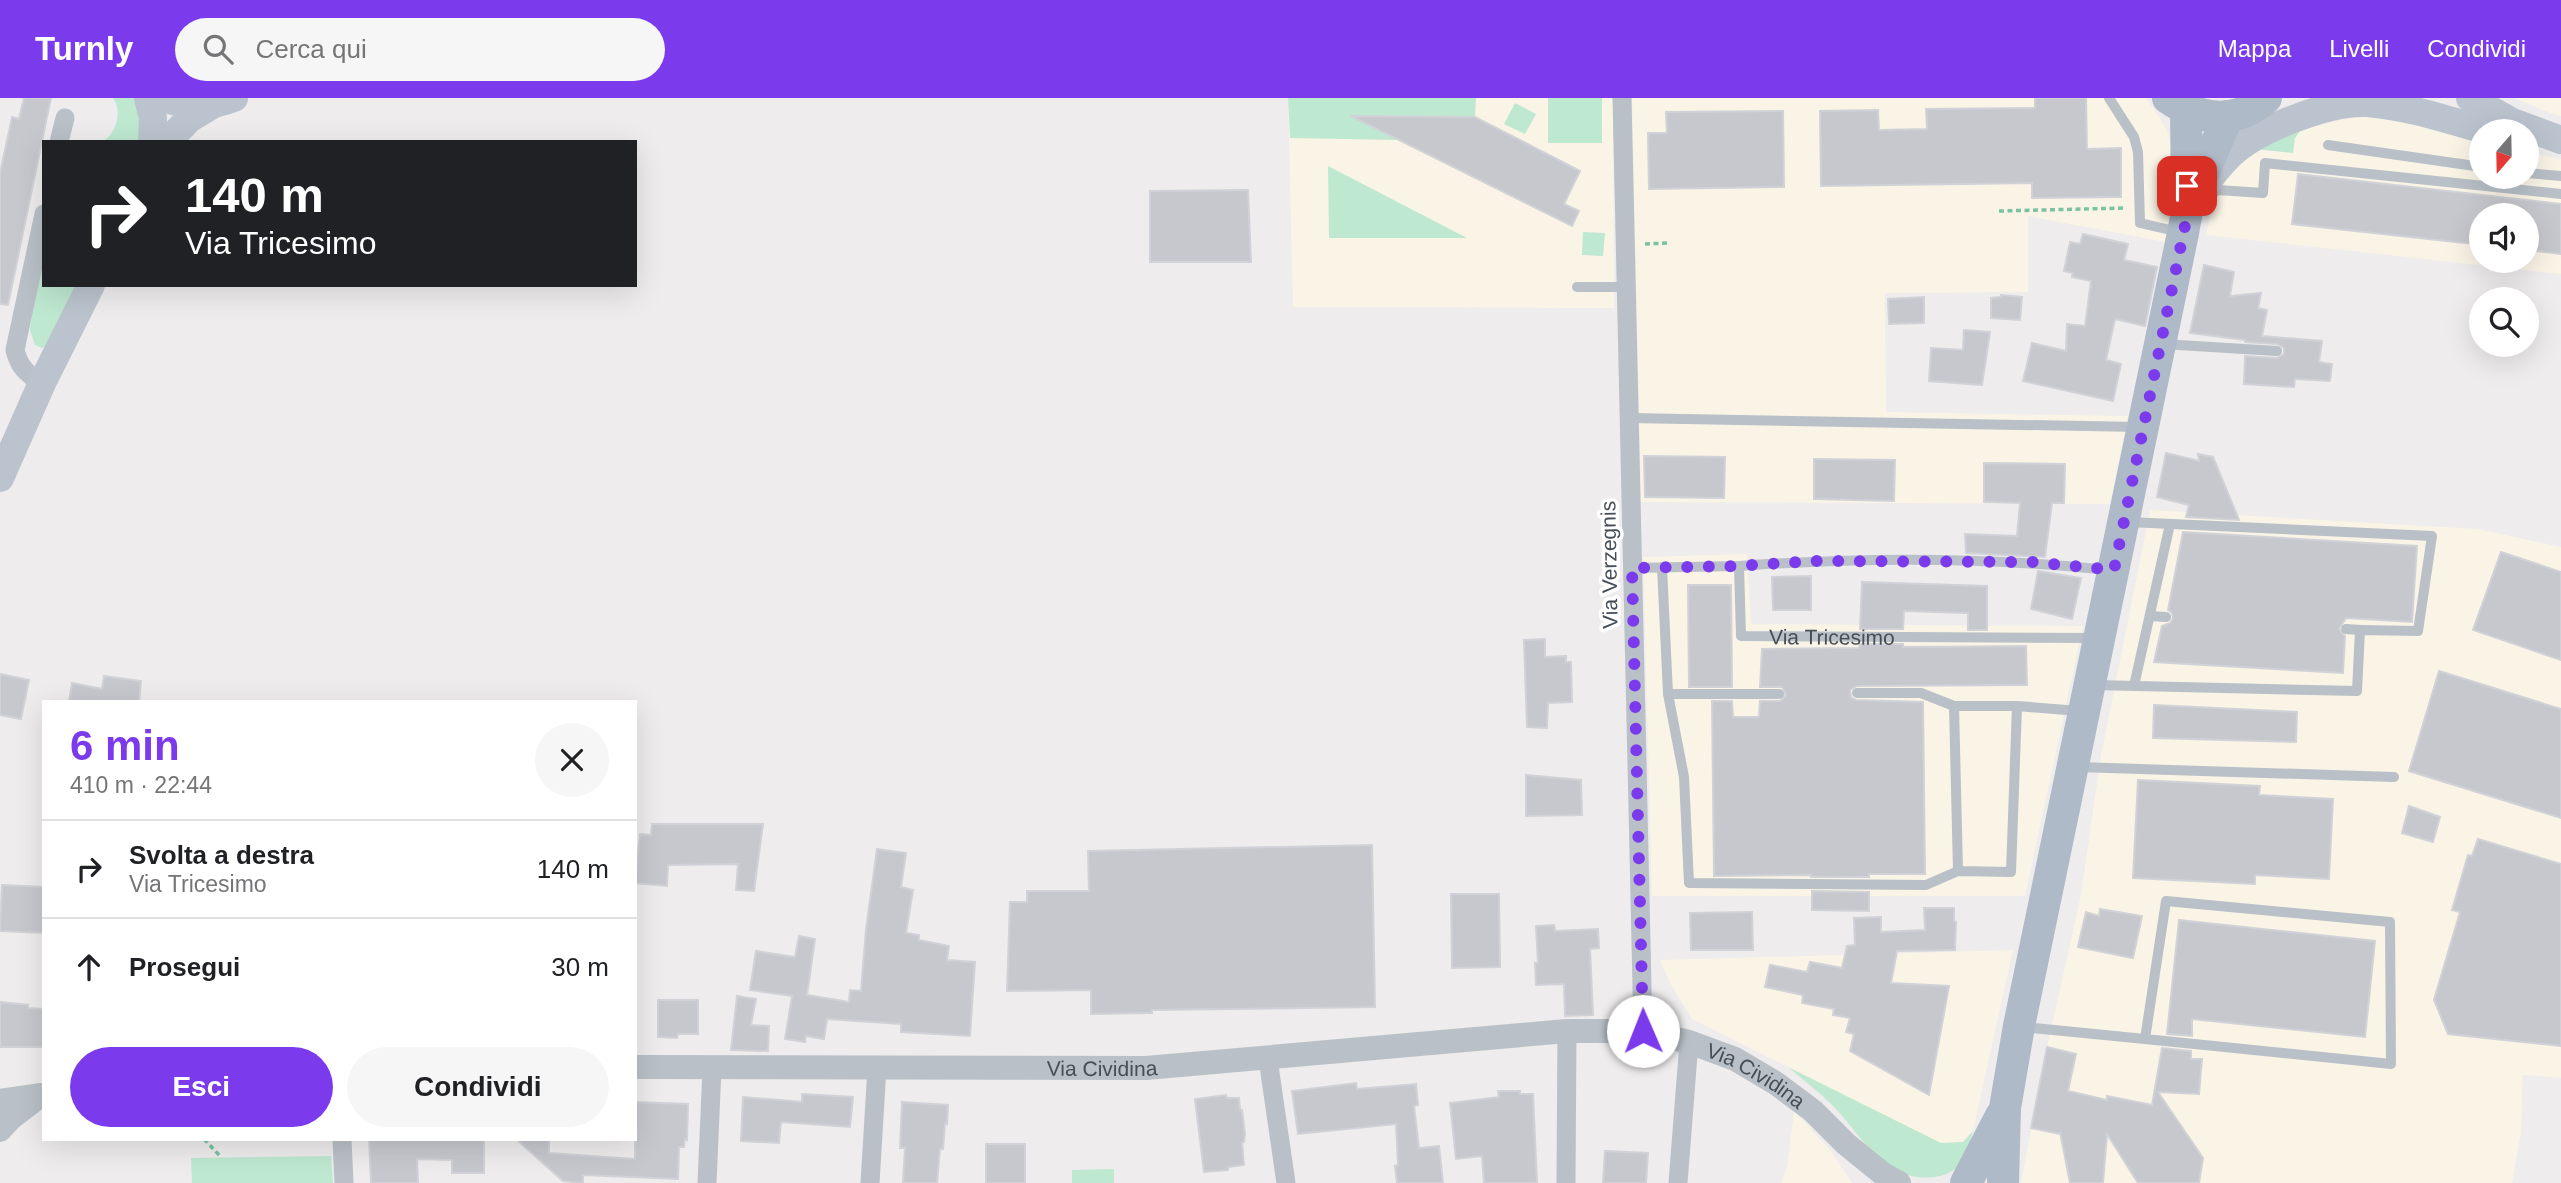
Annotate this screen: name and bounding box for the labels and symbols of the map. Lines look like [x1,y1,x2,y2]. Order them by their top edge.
north arrow [2469,119,2539,189]
pin [2157,156,2217,216]
street label: Via Verzegnis [1596,501,1622,629]
street label: Via Tricesimo [1769,625,1895,648]
position arrow [1606,994,1680,1068]
street label: Via Cividina [1704,1038,1810,1113]
street label: Via Cividina [1047,1056,1159,1079]

